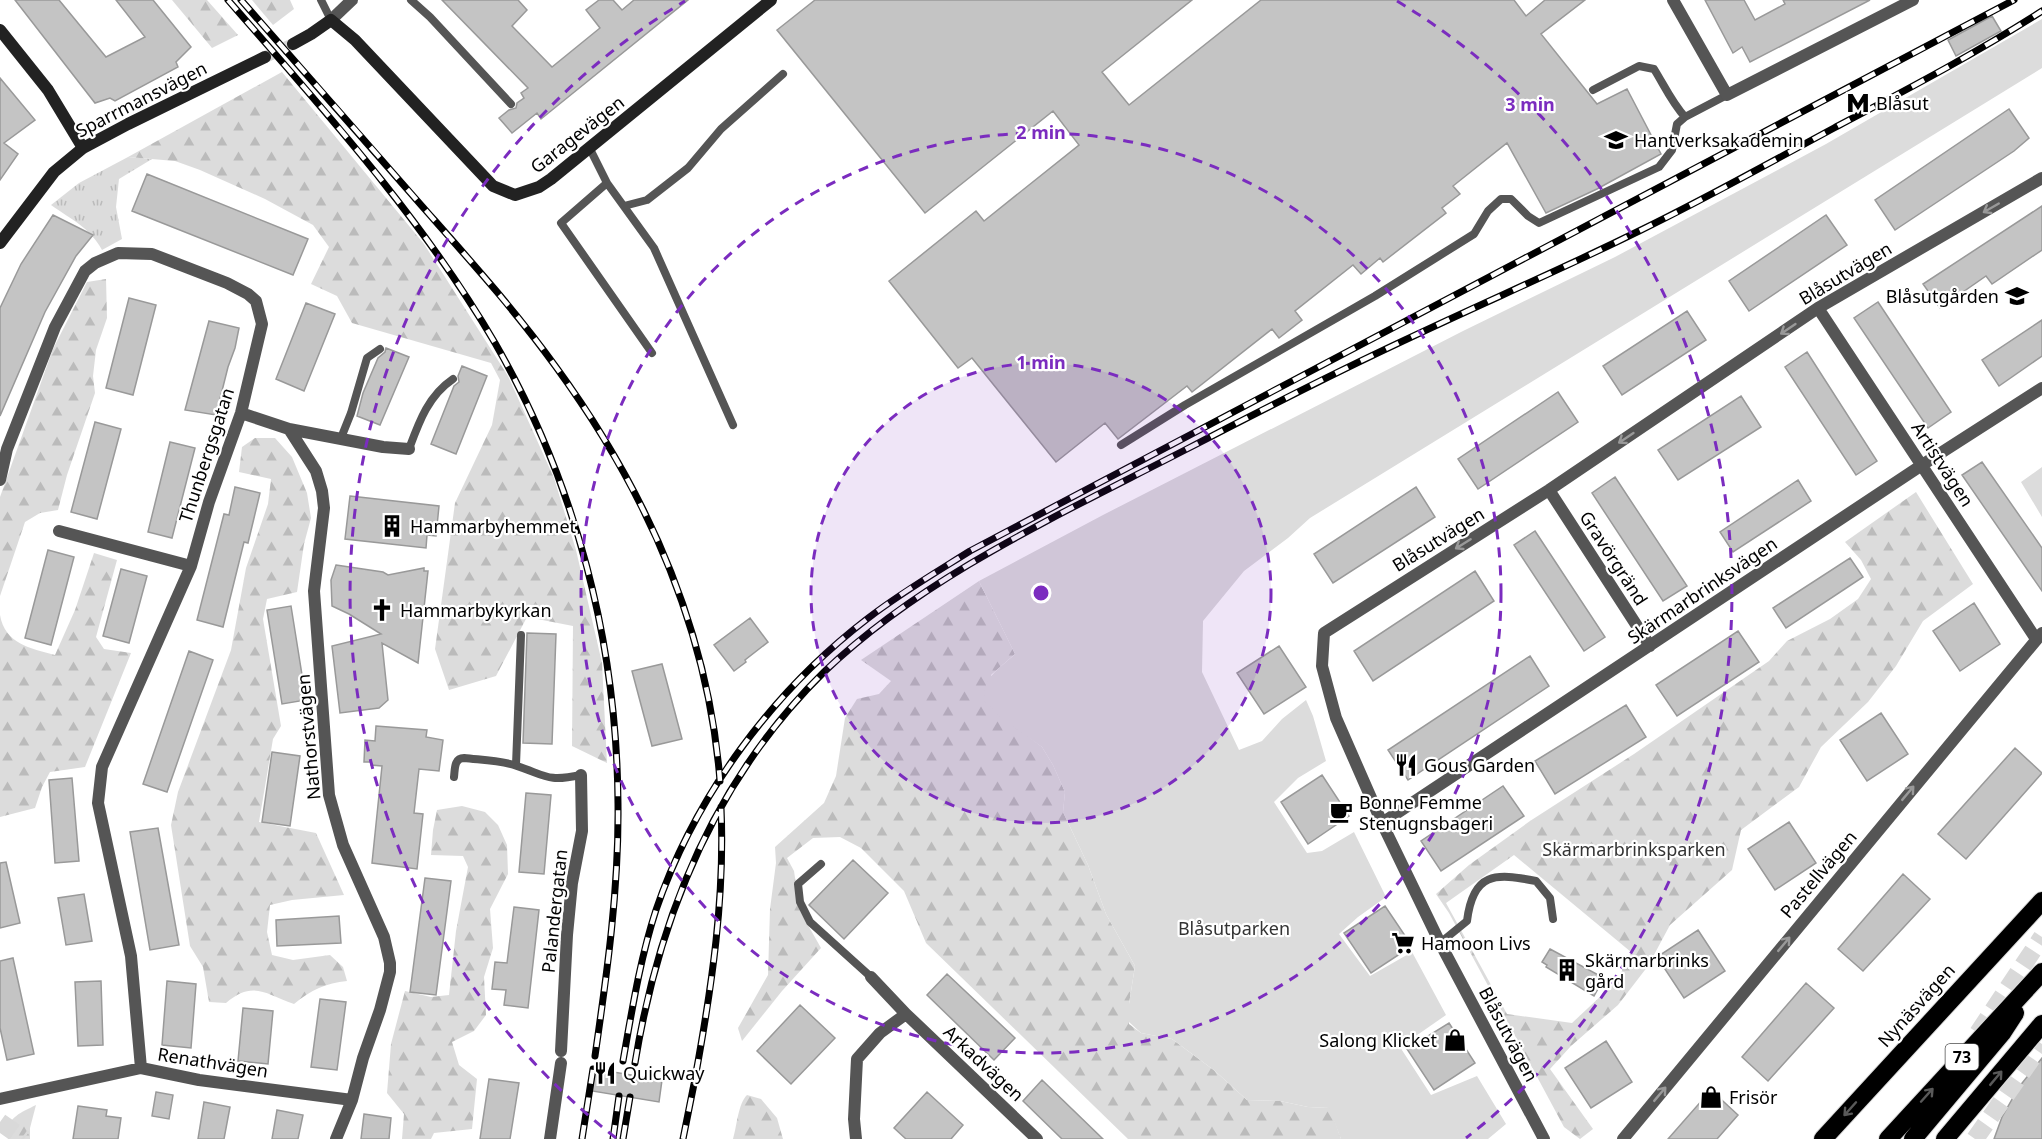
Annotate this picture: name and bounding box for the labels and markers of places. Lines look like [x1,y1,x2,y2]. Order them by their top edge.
metro station icon: Blåsut [1845,90,1871,116]
place label: Blåsut [1876,91,1929,115]
school or university icon: Hantverksakademin [1603,127,1629,153]
place label: Hantverksakademin [1634,128,1804,152]
school or university icon: Blåsutgården [2004,283,2030,309]
place label: Blåsutgården [1886,284,1999,308]
building icon: Hammarbyhemmet [379,513,405,539]
place label: Hammarbyhemmet [410,514,577,538]
centre of rings [1031,583,1051,603]
church icon: Hammarbykyrkan [369,597,395,623]
place label: Hammarbykyrkan [400,598,552,622]
restaurant icon: Gous Garden [1393,752,1419,778]
place label: Gous Garden [1424,753,1535,777]
place label: Bonne Femme Stenugnsbageri [1359,790,1493,835]
cafe icon: Bonne Femme Stenugnsbageri [1328,799,1354,825]
supermarket icon: Hamoon Livs [1390,930,1416,956]
place label: Hamoon Livs [1421,931,1531,955]
place label: Skärmarbrinks gård [1585,948,1709,993]
building icon: Skärmarbrinks gård [1554,957,1580,983]
shop icon: Salong Klicket [1442,1027,1468,1053]
place label: Salong Klicket [1319,1028,1437,1052]
restaurant icon: Quickway [592,1060,618,1086]
place label: Quickway [623,1061,705,1085]
shop icon: Frisör [1698,1084,1724,1110]
place label: Frisör [1729,1085,1778,1109]

